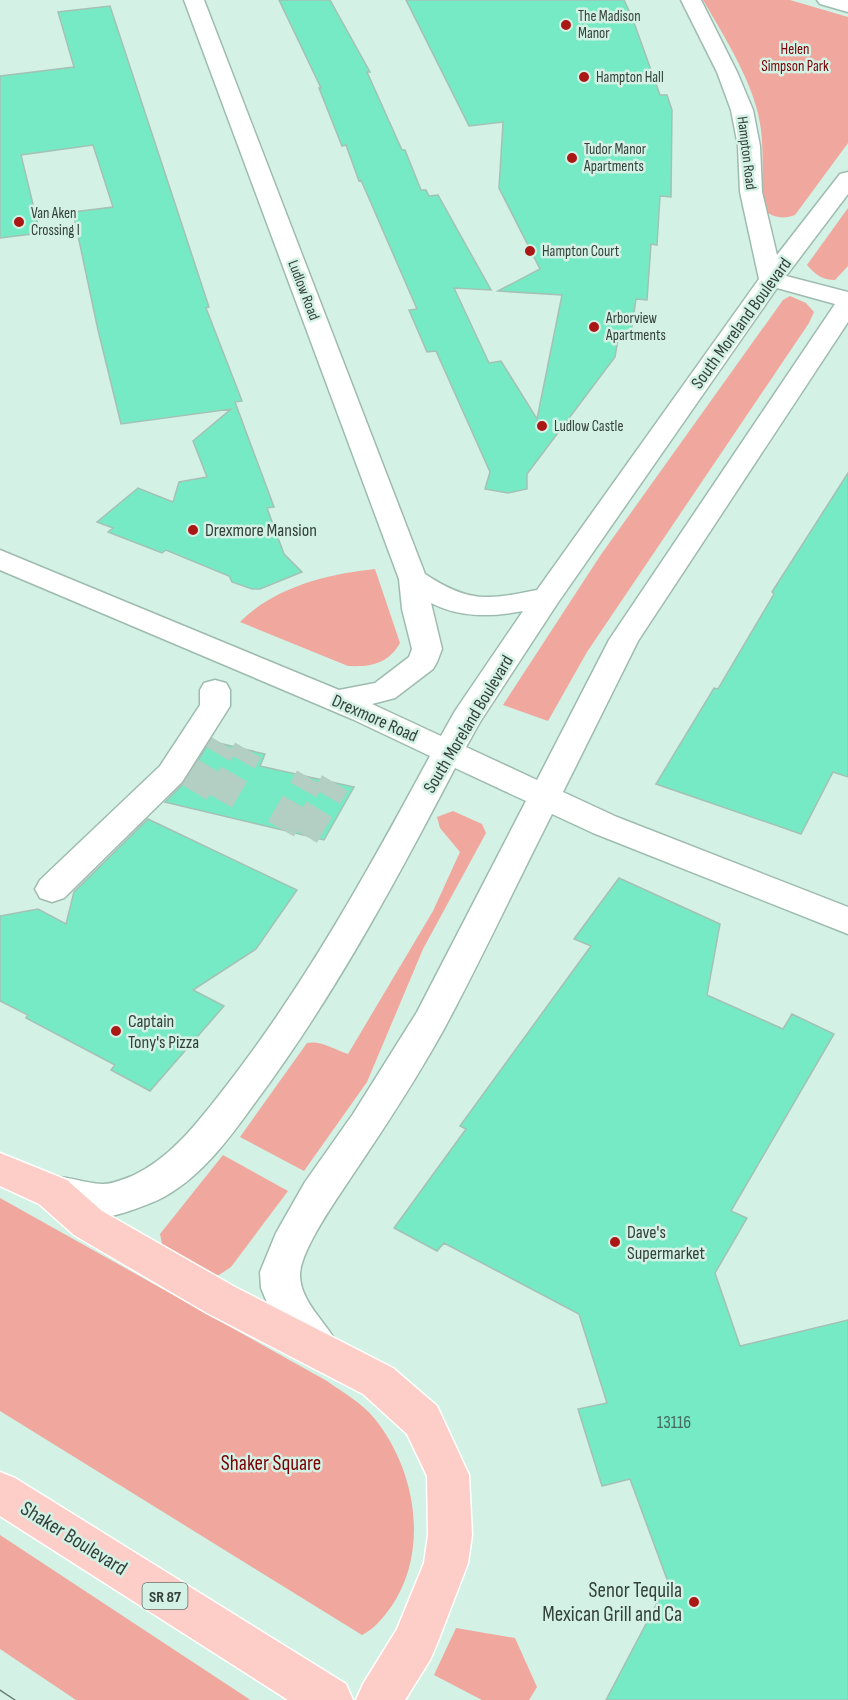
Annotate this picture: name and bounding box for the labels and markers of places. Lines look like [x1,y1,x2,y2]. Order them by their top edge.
place label: The Madison Manor [578,7,641,43]
marker: The Madison Manor [559,18,573,32]
place label: Hampton Hall [596,68,664,87]
marker: Hampton Hall [577,70,591,84]
place label: Tudor Manor Apartments [583,140,647,176]
marker: Tudor Manor Apartments [565,151,579,165]
place label: Van Aken Crossing I [31,204,80,240]
marker: Van Aken Crossing I [12,215,26,229]
place label: Hampton Court [542,242,620,261]
marker: Hampton Court [523,244,537,258]
place label: Arborview Apartments [605,309,666,345]
marker: Arborview Apartments [587,320,601,334]
place label: Ludlow Castle [554,417,623,436]
marker: Ludlow Castle [535,419,549,433]
place label: Drexmore Mansion [205,520,317,541]
marker: Drexmore Mansion [186,523,200,537]
place label: Captain Tony's Pizza [128,1011,199,1053]
marker: Captain Tony's Pizza [109,1024,123,1038]
place label: Dave's Supermarket [627,1222,706,1264]
marker: Dave's Supermarket [608,1235,622,1249]
place label: Senor Tequila Mexican Grill and Ca [542,1578,682,1627]
marker: Senor Tequila Mexican Grill and Ca [687,1595,701,1609]

